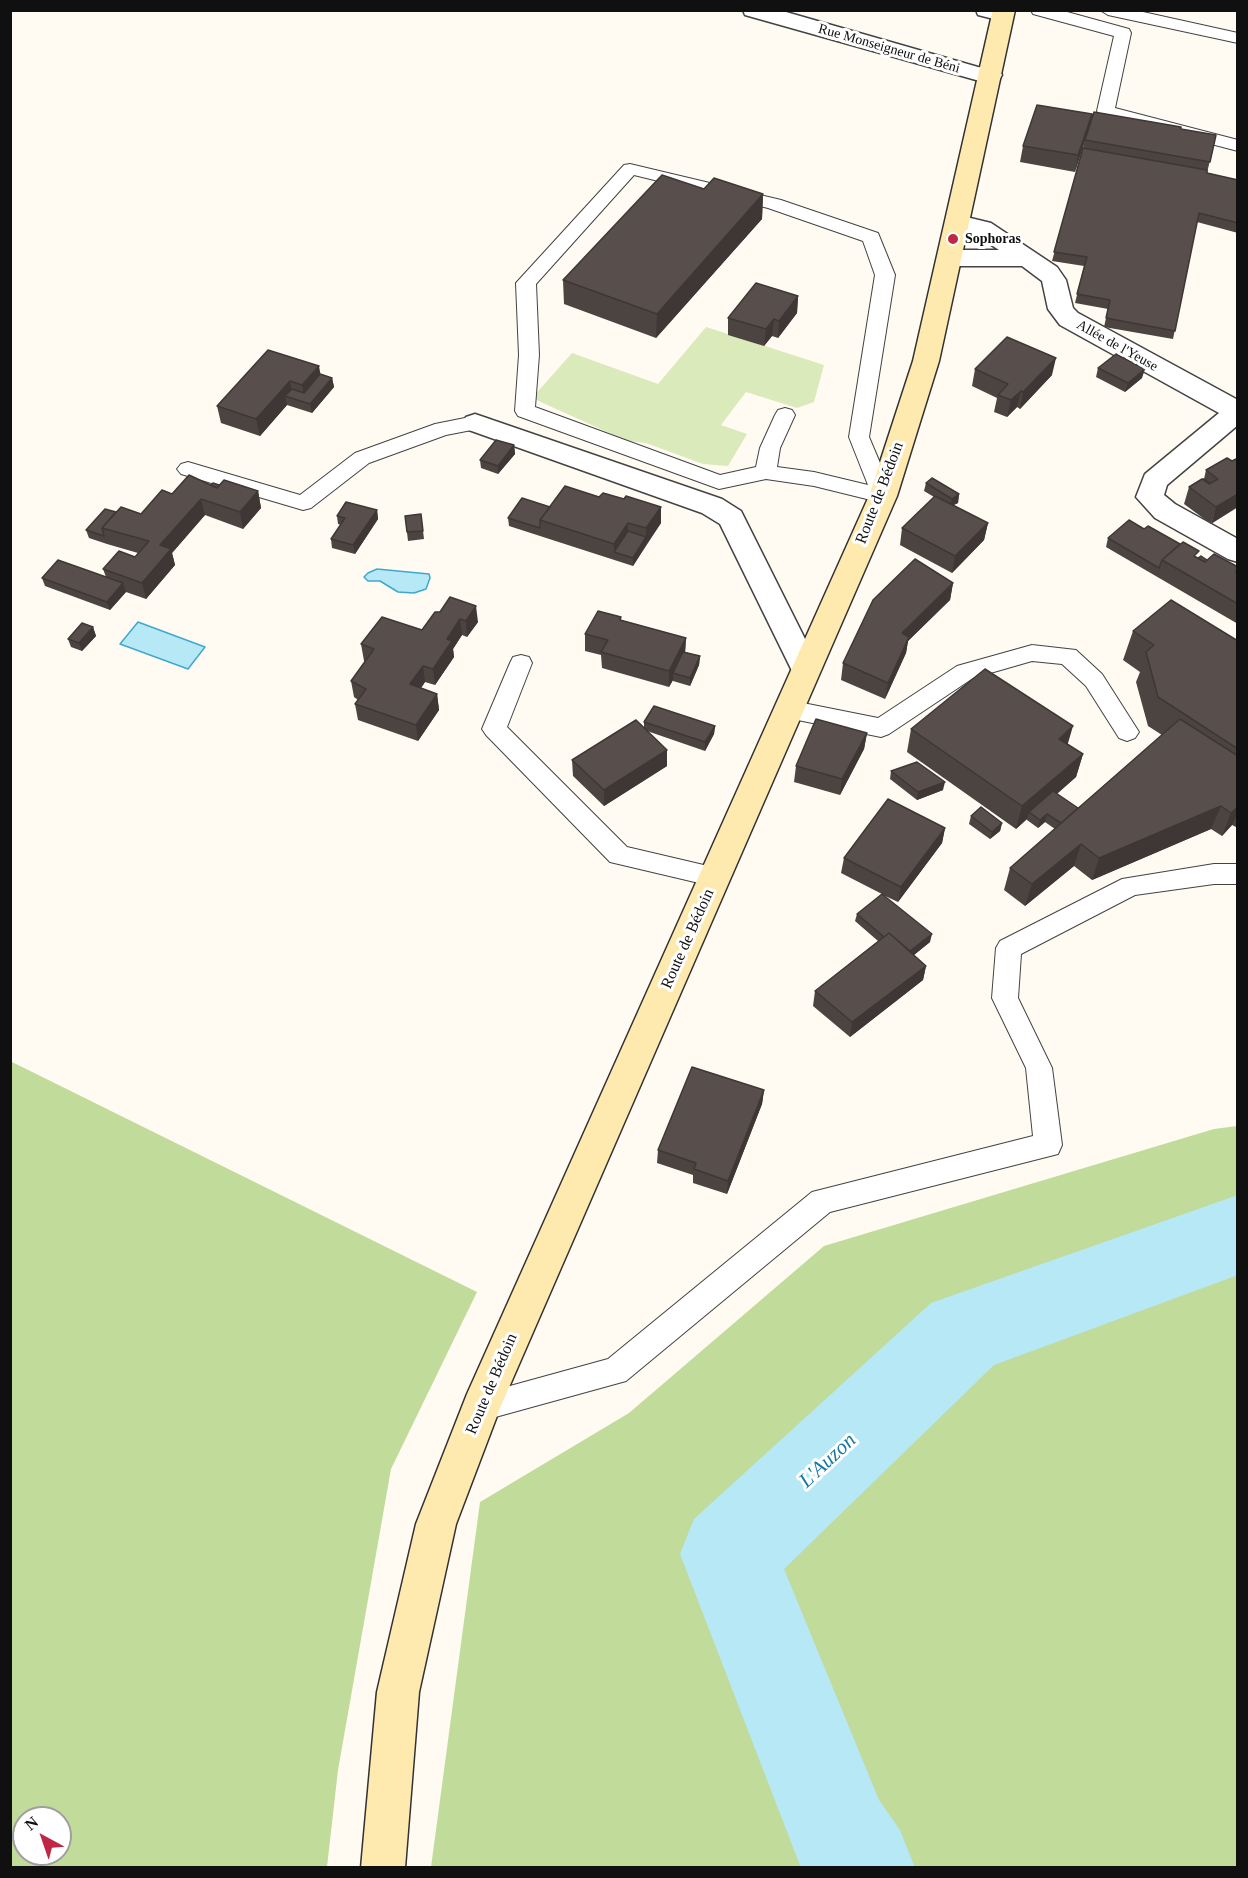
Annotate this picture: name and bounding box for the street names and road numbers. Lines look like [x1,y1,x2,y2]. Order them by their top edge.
street label: Rue Monseigneur de Béni [816,21,962,77]
street label: Allée de l'Yeuse [1073,317,1161,375]
street label: Route de Bédoin [852,439,908,547]
street label: Route de Bédoin [657,886,719,992]
street label: Route de Bédoin [462,1331,522,1437]

